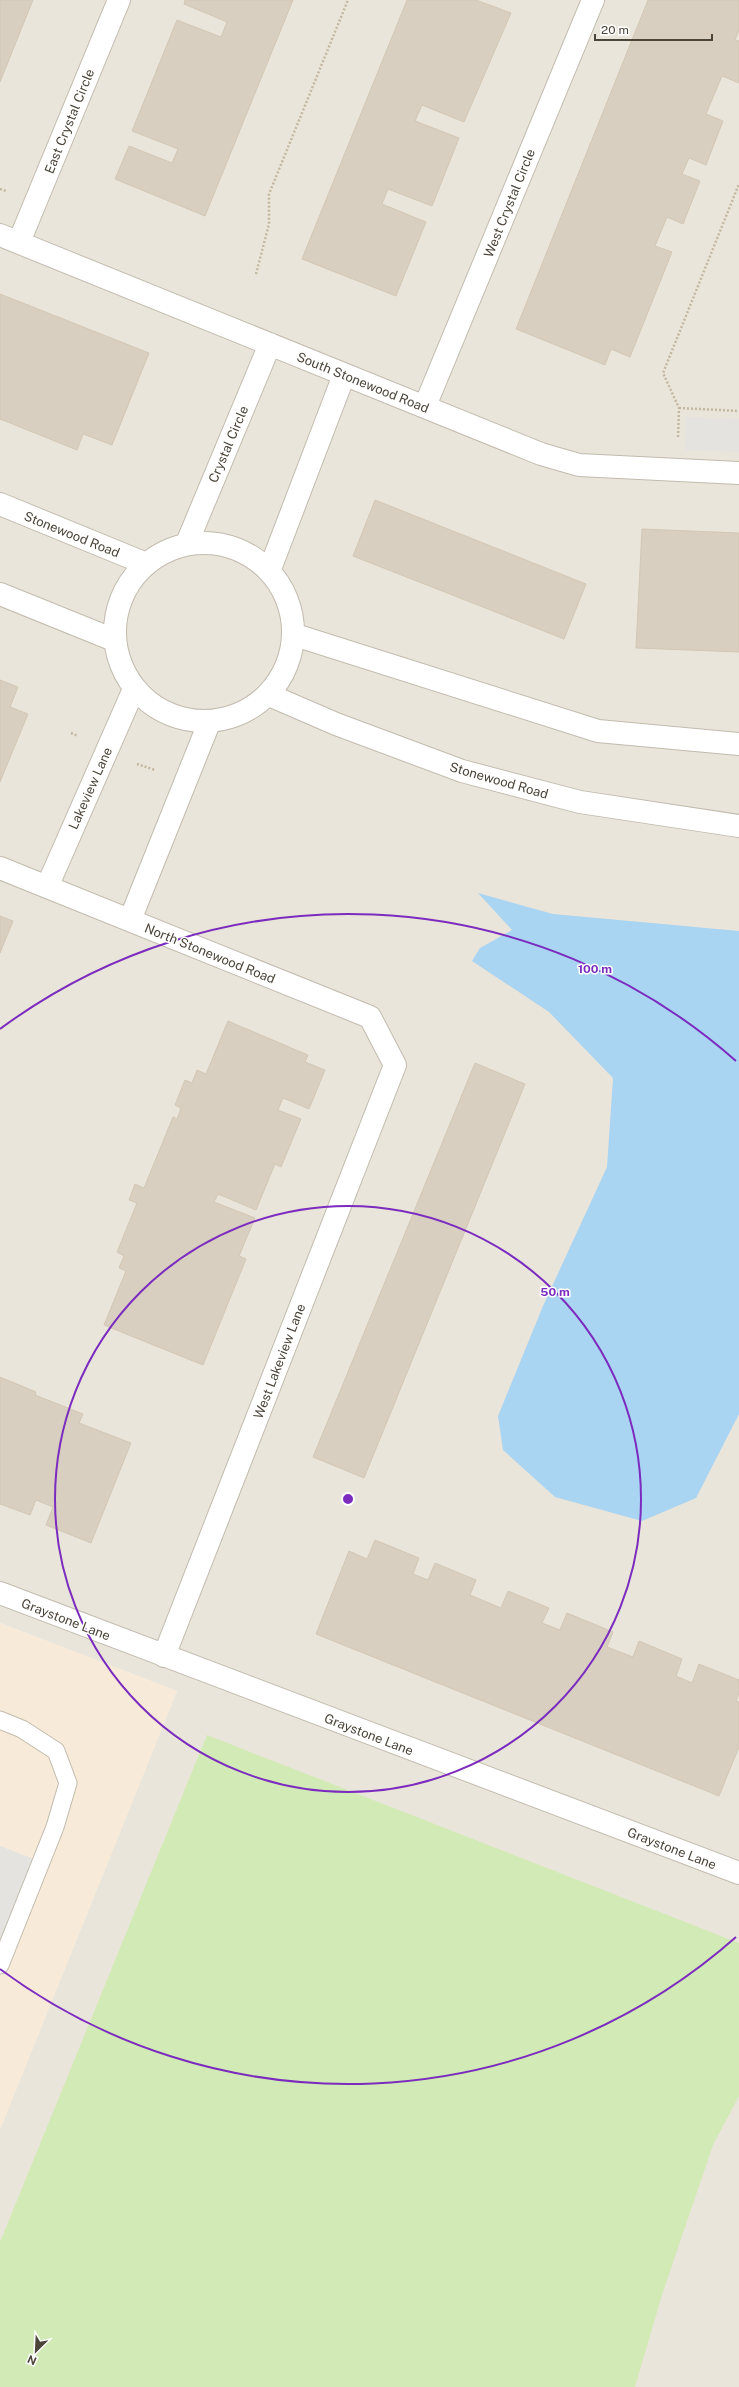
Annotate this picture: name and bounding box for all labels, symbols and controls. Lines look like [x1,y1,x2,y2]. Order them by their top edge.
scale bar [595,16,712,42]
text: 20 m [601,23,629,37]
street label: East Crystal Circle [42,67,97,176]
street label: West Crystal Circle [481,147,538,260]
street label: South Stonewood Road [295,349,431,416]
street label: Crystal Circle [206,404,251,485]
street label: Stonewood Road [22,508,122,560]
street label: Lakeview Lane [66,745,115,832]
street label: Stonewood Road [448,759,550,802]
street label: North Stonewood Road [142,920,277,987]
text: 100 m [578,962,612,976]
text: 50 m [540,1285,570,1299]
street label: West Lakeview Lane [251,1301,308,1421]
centre of rings [341,1492,355,1506]
street label: Graystone Lane [19,1596,112,1643]
street label: Graystone Lane [322,1711,415,1758]
street label: Graystone Lane [625,1825,718,1872]
north arrow [16,2331,56,2371]
text: N [26,2353,38,2367]

